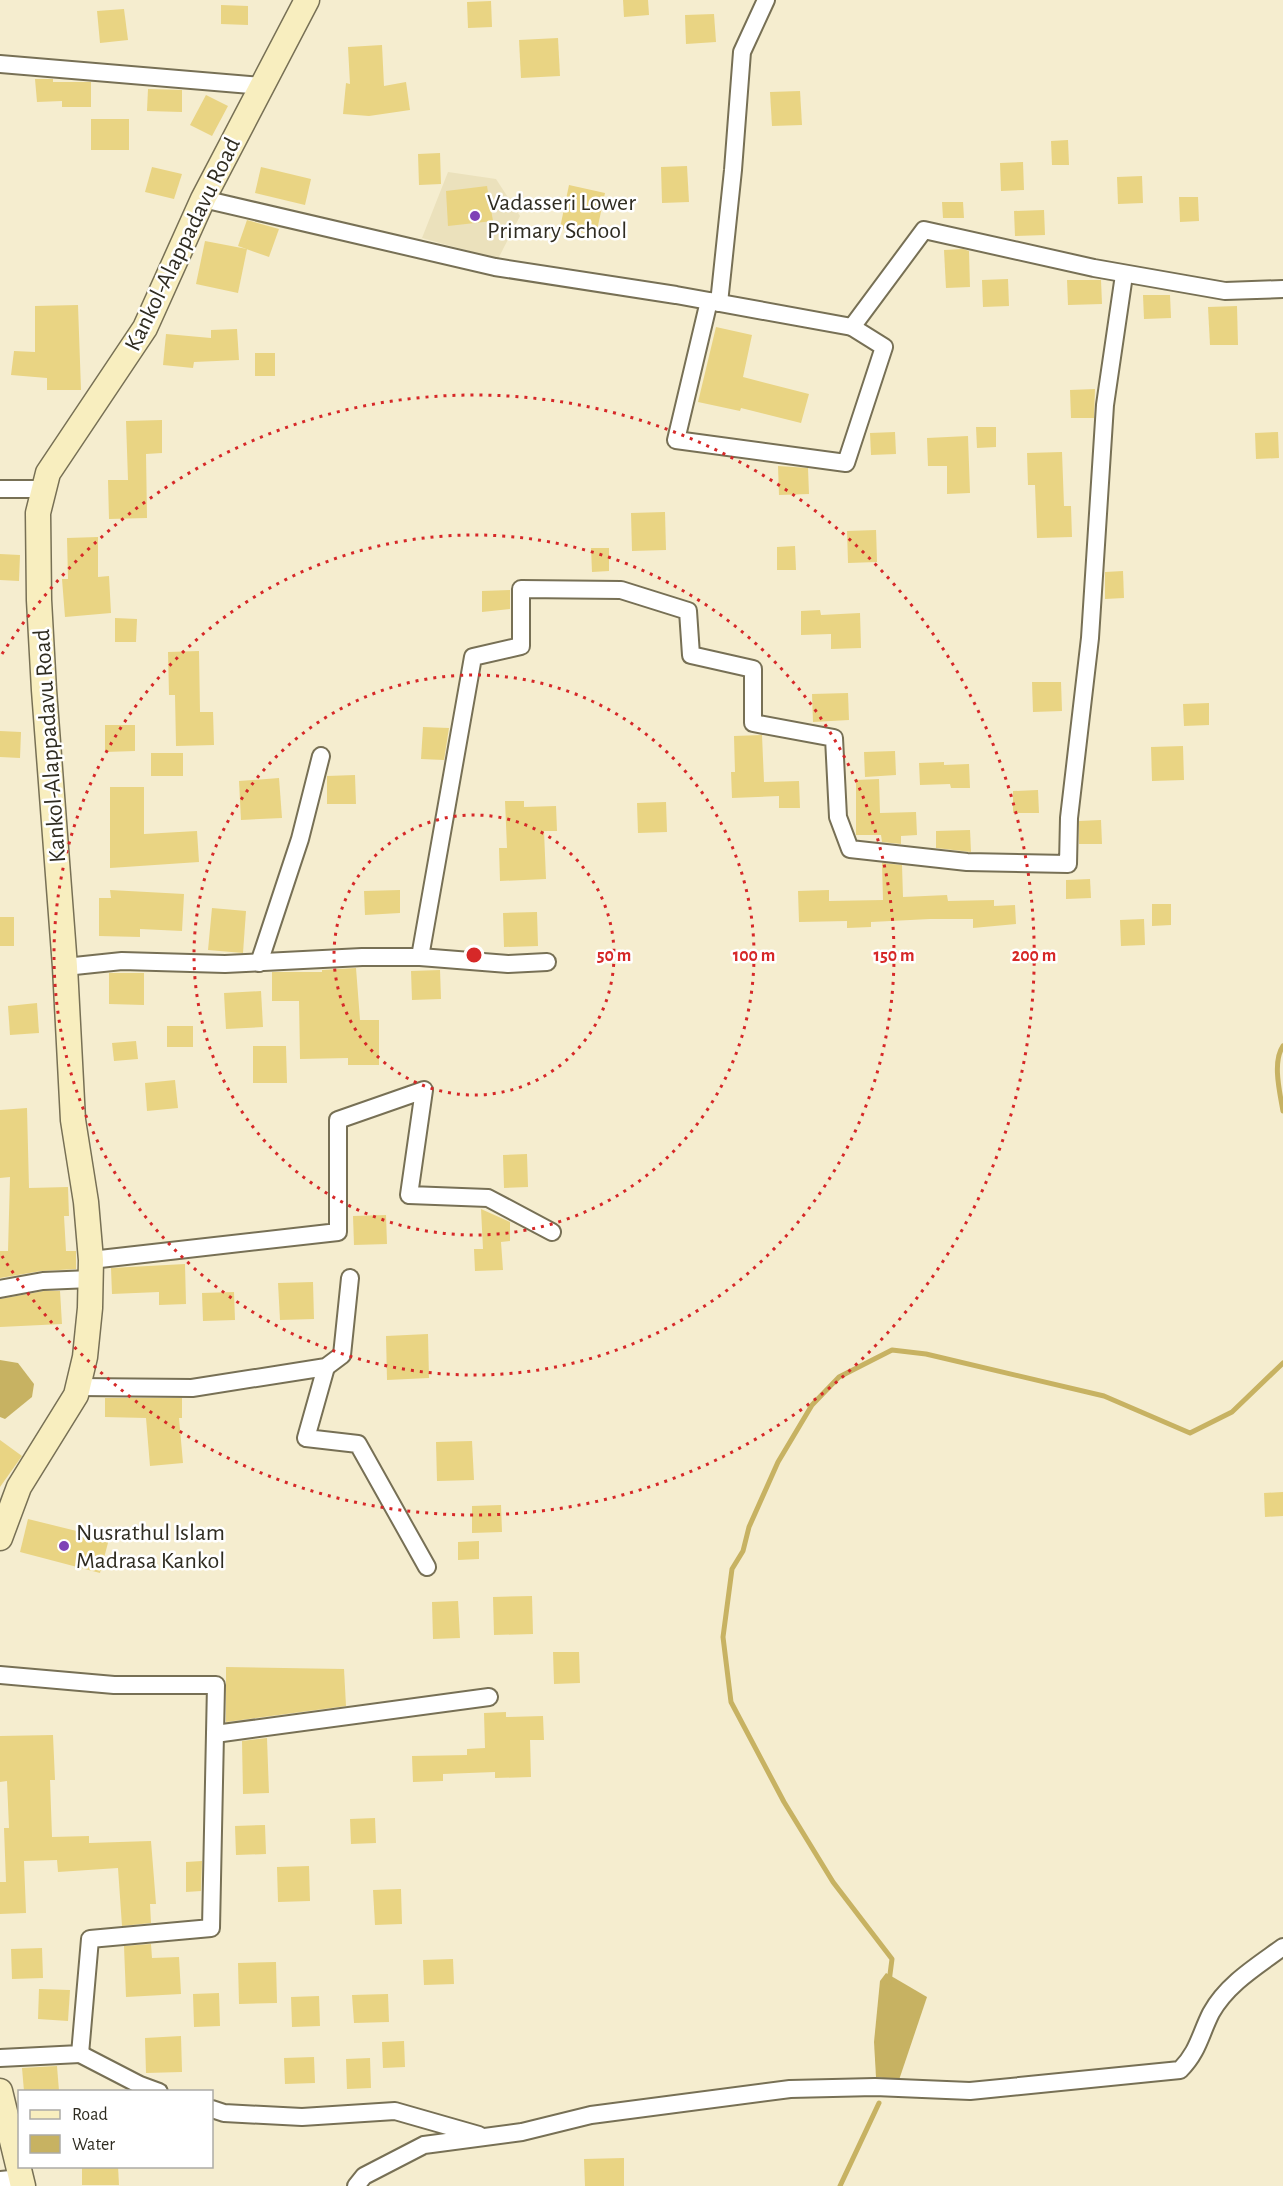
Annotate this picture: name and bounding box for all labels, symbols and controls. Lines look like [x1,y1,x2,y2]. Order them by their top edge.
street label: Kankol-Alappadavu Road [121,134,245,355]
place label: Vadasseri Lower Primary School [487,191,636,243]
marker: Vadasseri Lower Primary School [468,209,482,223]
street label: Kankol-Alappadavu Road [30,628,70,864]
centre of rings [464,945,484,965]
text: 50 m [597,947,631,965]
text: 100 m [733,947,775,965]
text: 150 m [874,947,914,965]
text: 200 m [1012,947,1056,965]
place label: Nusrathul Islam Madrasa Kankol [76,1521,225,1573]
marker: Nusrathul Islam Madrasa Kankol [57,1539,71,1553]
legend [18,2090,213,2168]
text: Road [72,2106,108,2124]
text: Water [72,2136,115,2154]

